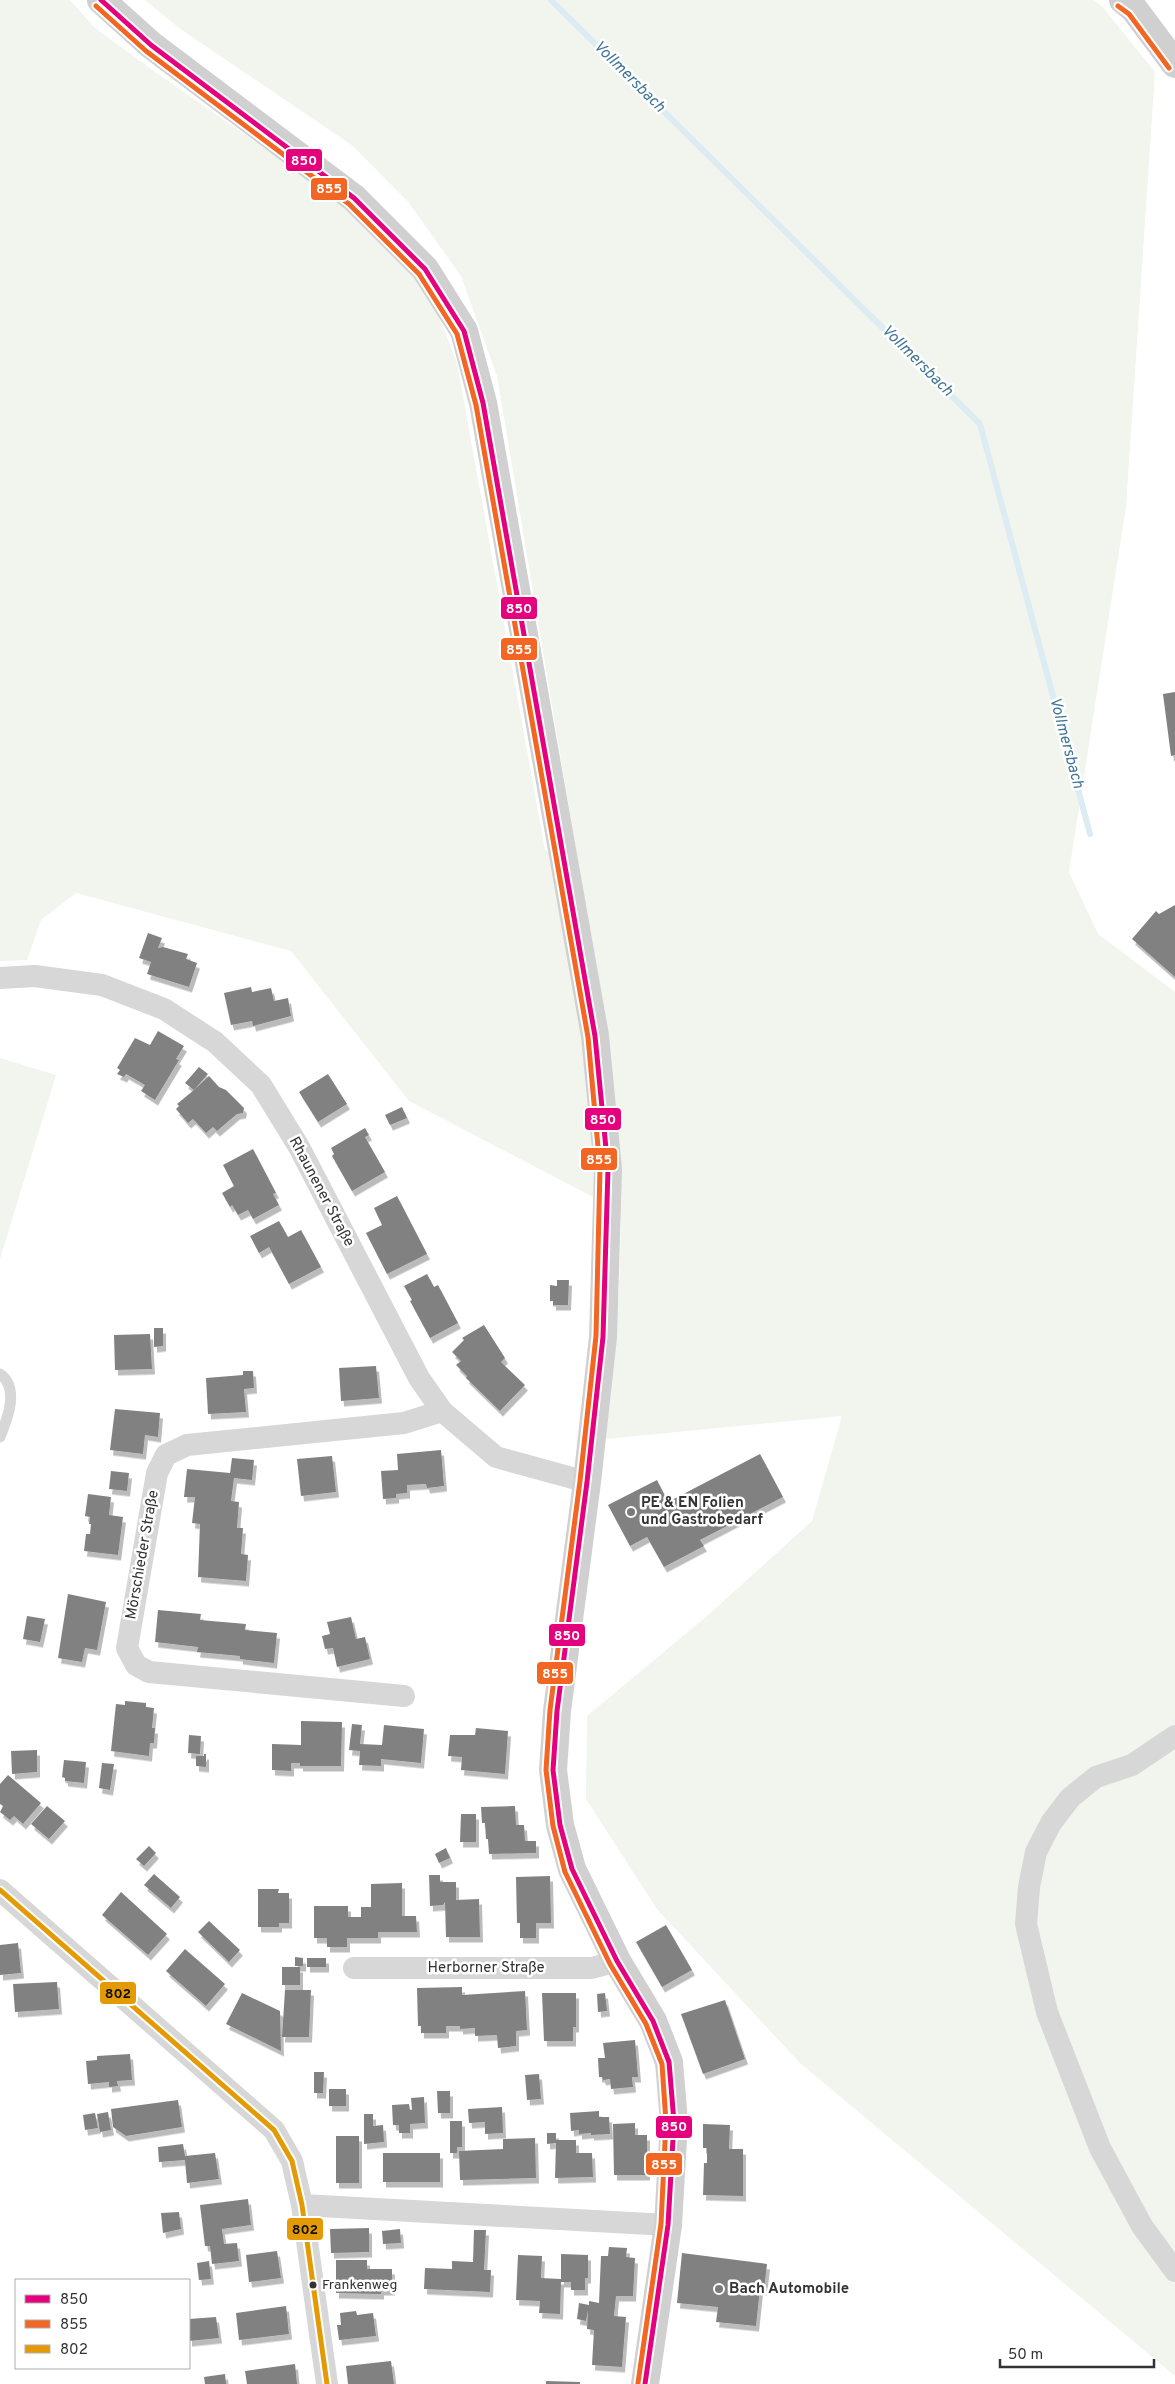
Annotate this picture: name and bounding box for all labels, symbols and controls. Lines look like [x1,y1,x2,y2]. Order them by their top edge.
water label: Vollmersbach [589,37,669,117]
line badge: 850 [285,148,323,172]
text: 850 [291,153,317,170]
line badge: 855 [310,177,348,201]
text: 855 [316,181,342,198]
water label: Vollmersbach [877,321,957,401]
line badge: 850 [500,596,538,620]
text: 850 [506,601,532,618]
line badge: 855 [500,637,538,661]
text: 855 [506,642,532,659]
water label: Vollmersbach [1044,695,1088,791]
line badge: 850 [584,1107,622,1131]
text: 850 [590,1112,616,1129]
street label: Rhaunener Straße [284,1134,358,1250]
line badge: 855 [580,1147,618,1171]
text: 855 [586,1152,612,1169]
street label: Mörschieder Straße [122,1489,164,1621]
place label: PE & EN Folien und Gastrobedarf [641,1494,763,1530]
marker: PE & EN Folien und Gastrobedarf [625,1506,637,1518]
line badge: 850 [548,1623,586,1647]
text: 850 [554,1628,580,1645]
line badge: 855 [536,1661,574,1685]
text: 855 [542,1666,568,1683]
street label: Herborner Straße [427,1959,545,1978]
line badge: 802 [99,1981,137,2005]
text: 802 [105,1986,131,2003]
line badge: 850 [655,2115,693,2139]
text: 850 [661,2119,687,2136]
line badge: 855 [645,2152,683,2176]
text: 855 [651,2157,677,2174]
line badge: 802 [286,2217,324,2241]
text: 802 [292,2222,318,2239]
place label: Frankenweg [322,2277,397,2294]
legend [15,2279,190,2369]
marker: Frankenweg [308,2280,318,2290]
place label: Bach Automobile [729,2280,849,2299]
marker: Bach Automobile [713,2283,725,2295]
text: 850 [60,2291,88,2310]
text: 855 [60,2316,88,2335]
scale bar [1000,2336,1154,2368]
text: 802 [60,2341,88,2360]
text: 50 m [1008,2346,1043,2365]

